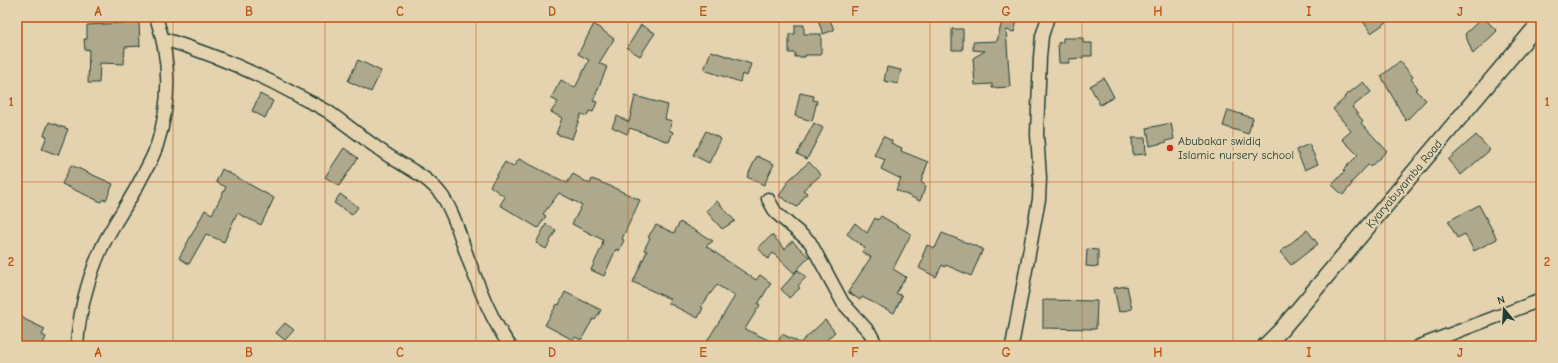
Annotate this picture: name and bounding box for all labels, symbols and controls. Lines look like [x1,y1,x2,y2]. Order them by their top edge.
text: A [94,4,102,19]
text: B [245,4,253,19]
text: C [396,4,404,19]
text: D [548,4,556,19]
text: E [699,4,707,19]
text: F [851,4,859,19]
text: G [1001,4,1011,19]
text: H [1153,4,1163,19]
text: I [1306,4,1312,19]
text: J [1457,4,1463,19]
text: 1 [8,94,14,109]
text: 1 [1544,94,1550,109]
place label: Abubakar swidiq Islamic nursery school [1178,134,1294,162]
street label: Kyaryabuyamba Road [1363,137,1445,231]
marker: Abubakar swidiq Islamic nursery school [1165,143,1175,153]
text: 2 [8,254,14,269]
text: 2 [1544,254,1550,269]
north arrow [1484,289,1524,329]
text: N [1496,293,1506,307]
text: A [94,345,102,360]
text: B [245,345,253,360]
text: C [396,345,404,360]
text: D [548,345,556,360]
text: E [699,345,707,360]
text: F [851,345,859,360]
text: G [1001,345,1011,360]
text: H [1153,345,1163,360]
text: I [1306,345,1312,360]
text: J [1457,345,1463,360]

